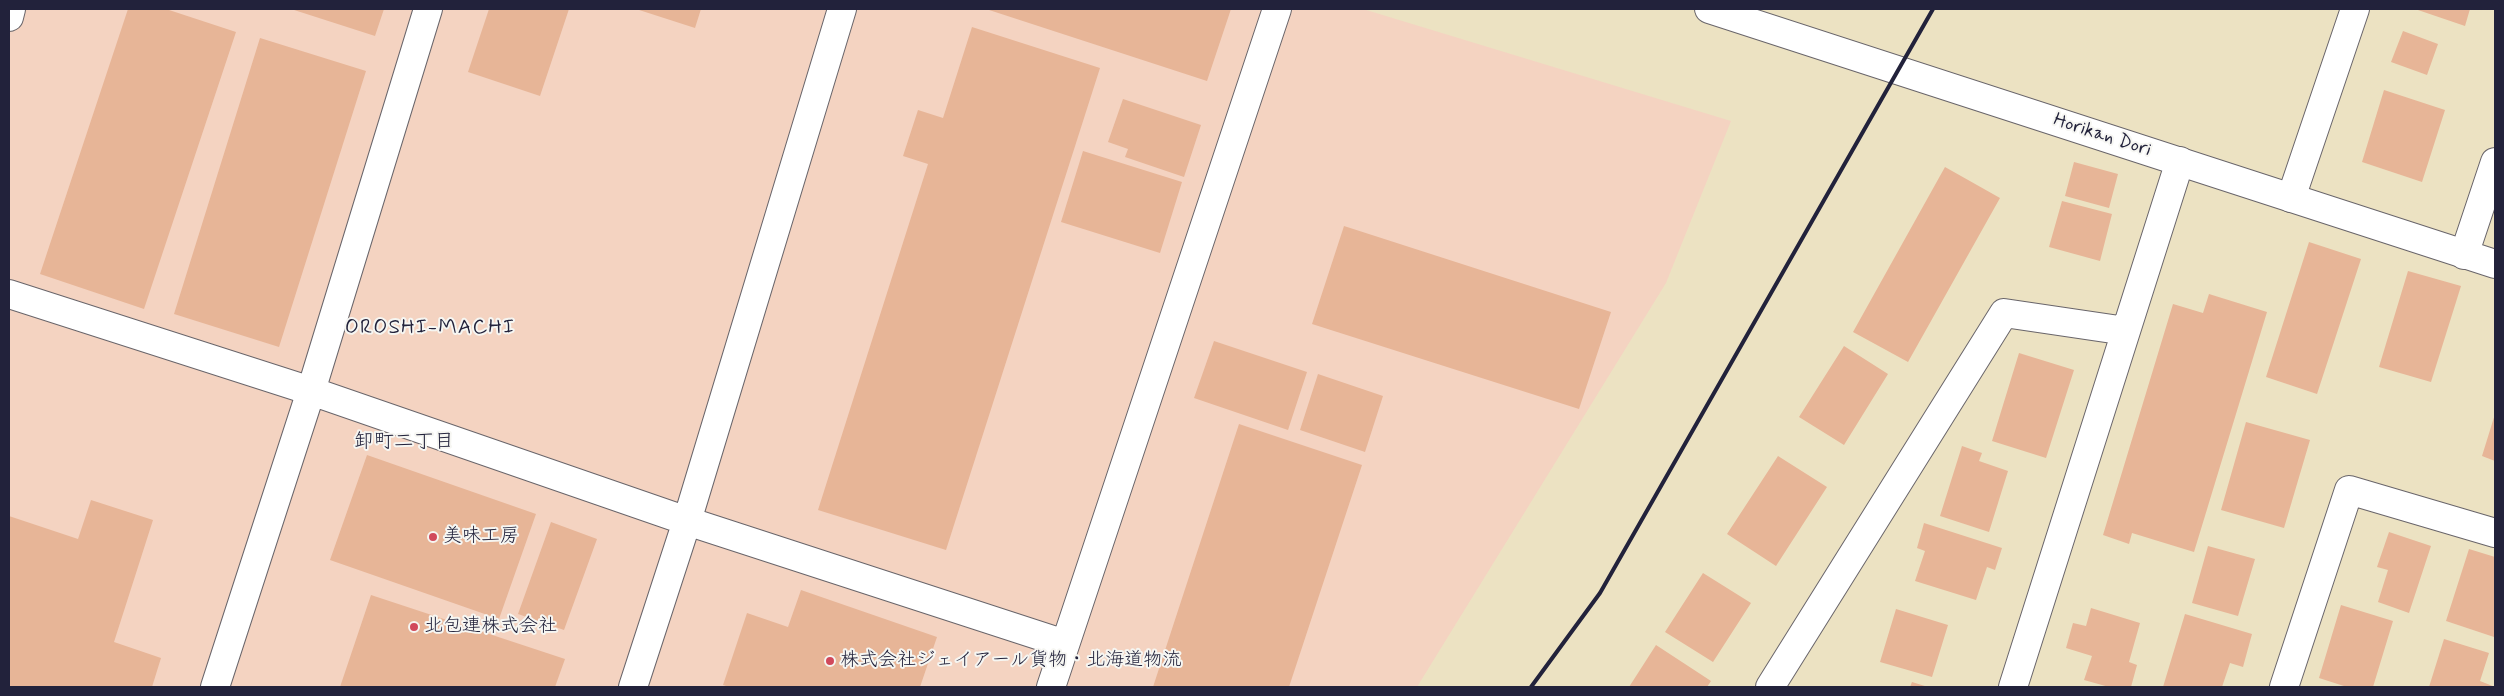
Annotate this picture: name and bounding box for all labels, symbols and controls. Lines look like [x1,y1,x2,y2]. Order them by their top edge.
street label: Horikan Dori [2050,109,2154,163]
district label: OROSHI-MACHI [347,316,513,342]
district label: 卸町二丁目 [354,431,454,455]
place label: 美味工房 [443,526,519,548]
marker: 美味工房 [427,531,439,543]
place label: 北包連株式会社 [424,616,557,638]
marker: 北包連株式会社 [408,621,420,633]
place label: 株式会社ジェイアール貨物・北海道物流 [840,650,1181,672]
marker: 株式会社ジェイアール貨物・北海道物流 [824,655,836,667]

